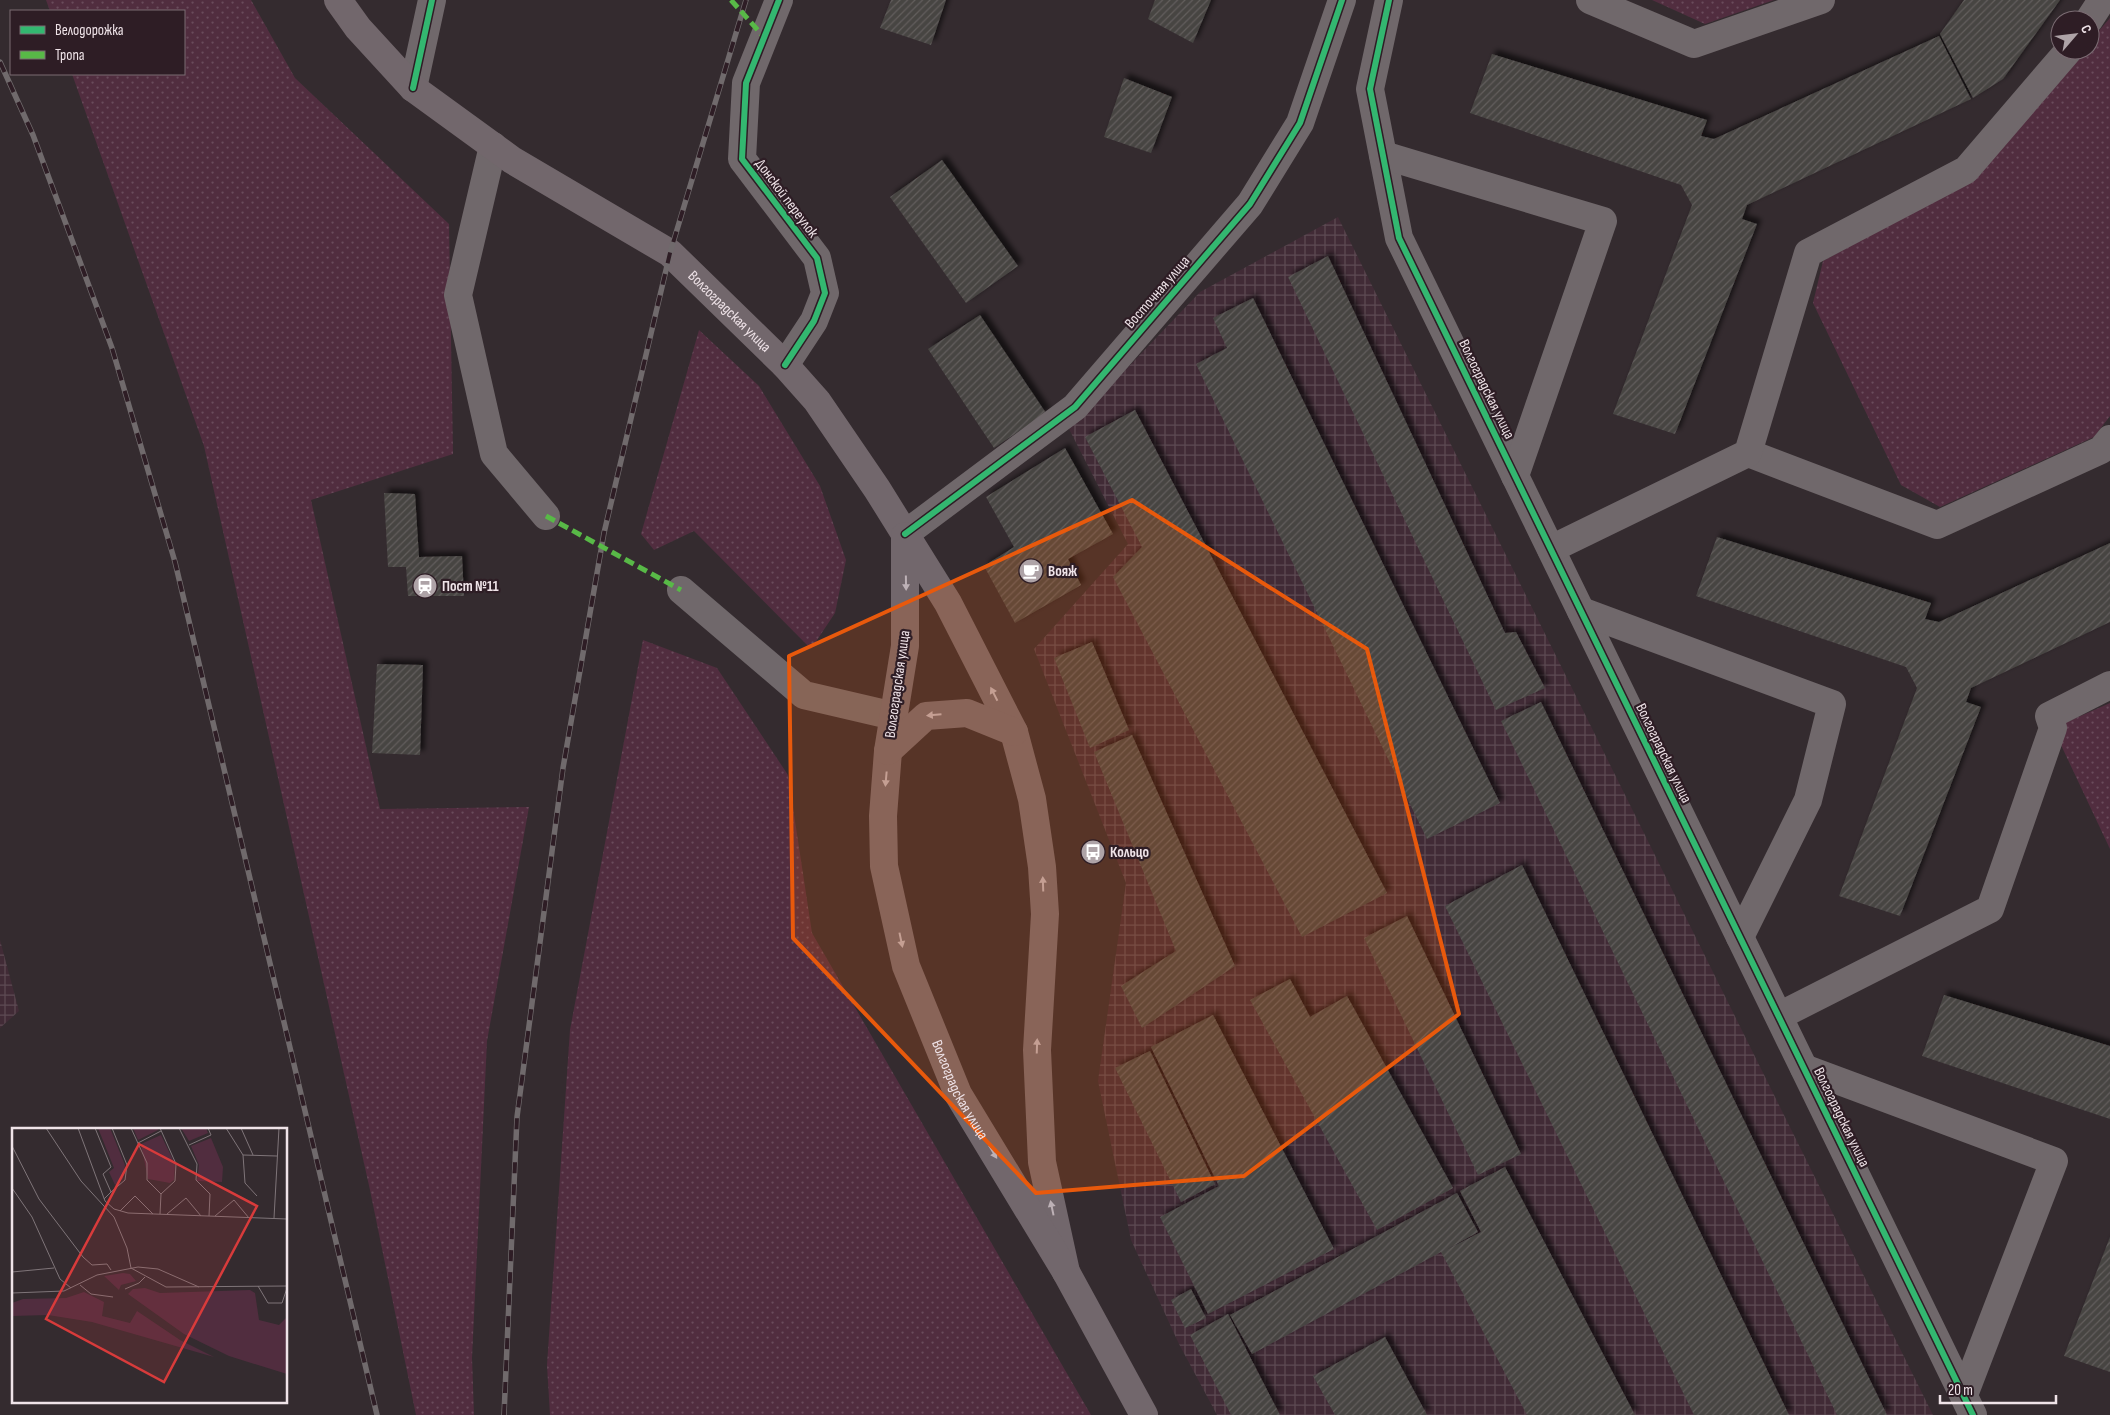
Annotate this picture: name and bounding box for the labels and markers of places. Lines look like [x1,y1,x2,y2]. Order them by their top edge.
cafe icon: Вояж [1018,558,1044,584]
place label: Вояж [1048,562,1078,581]
station icon: Пост №11 [412,573,438,599]
place label: Пост №11 [442,577,499,596]
bus stop icon: Кольцо [1080,839,1106,865]
place label: Кольцо [1110,843,1149,862]

